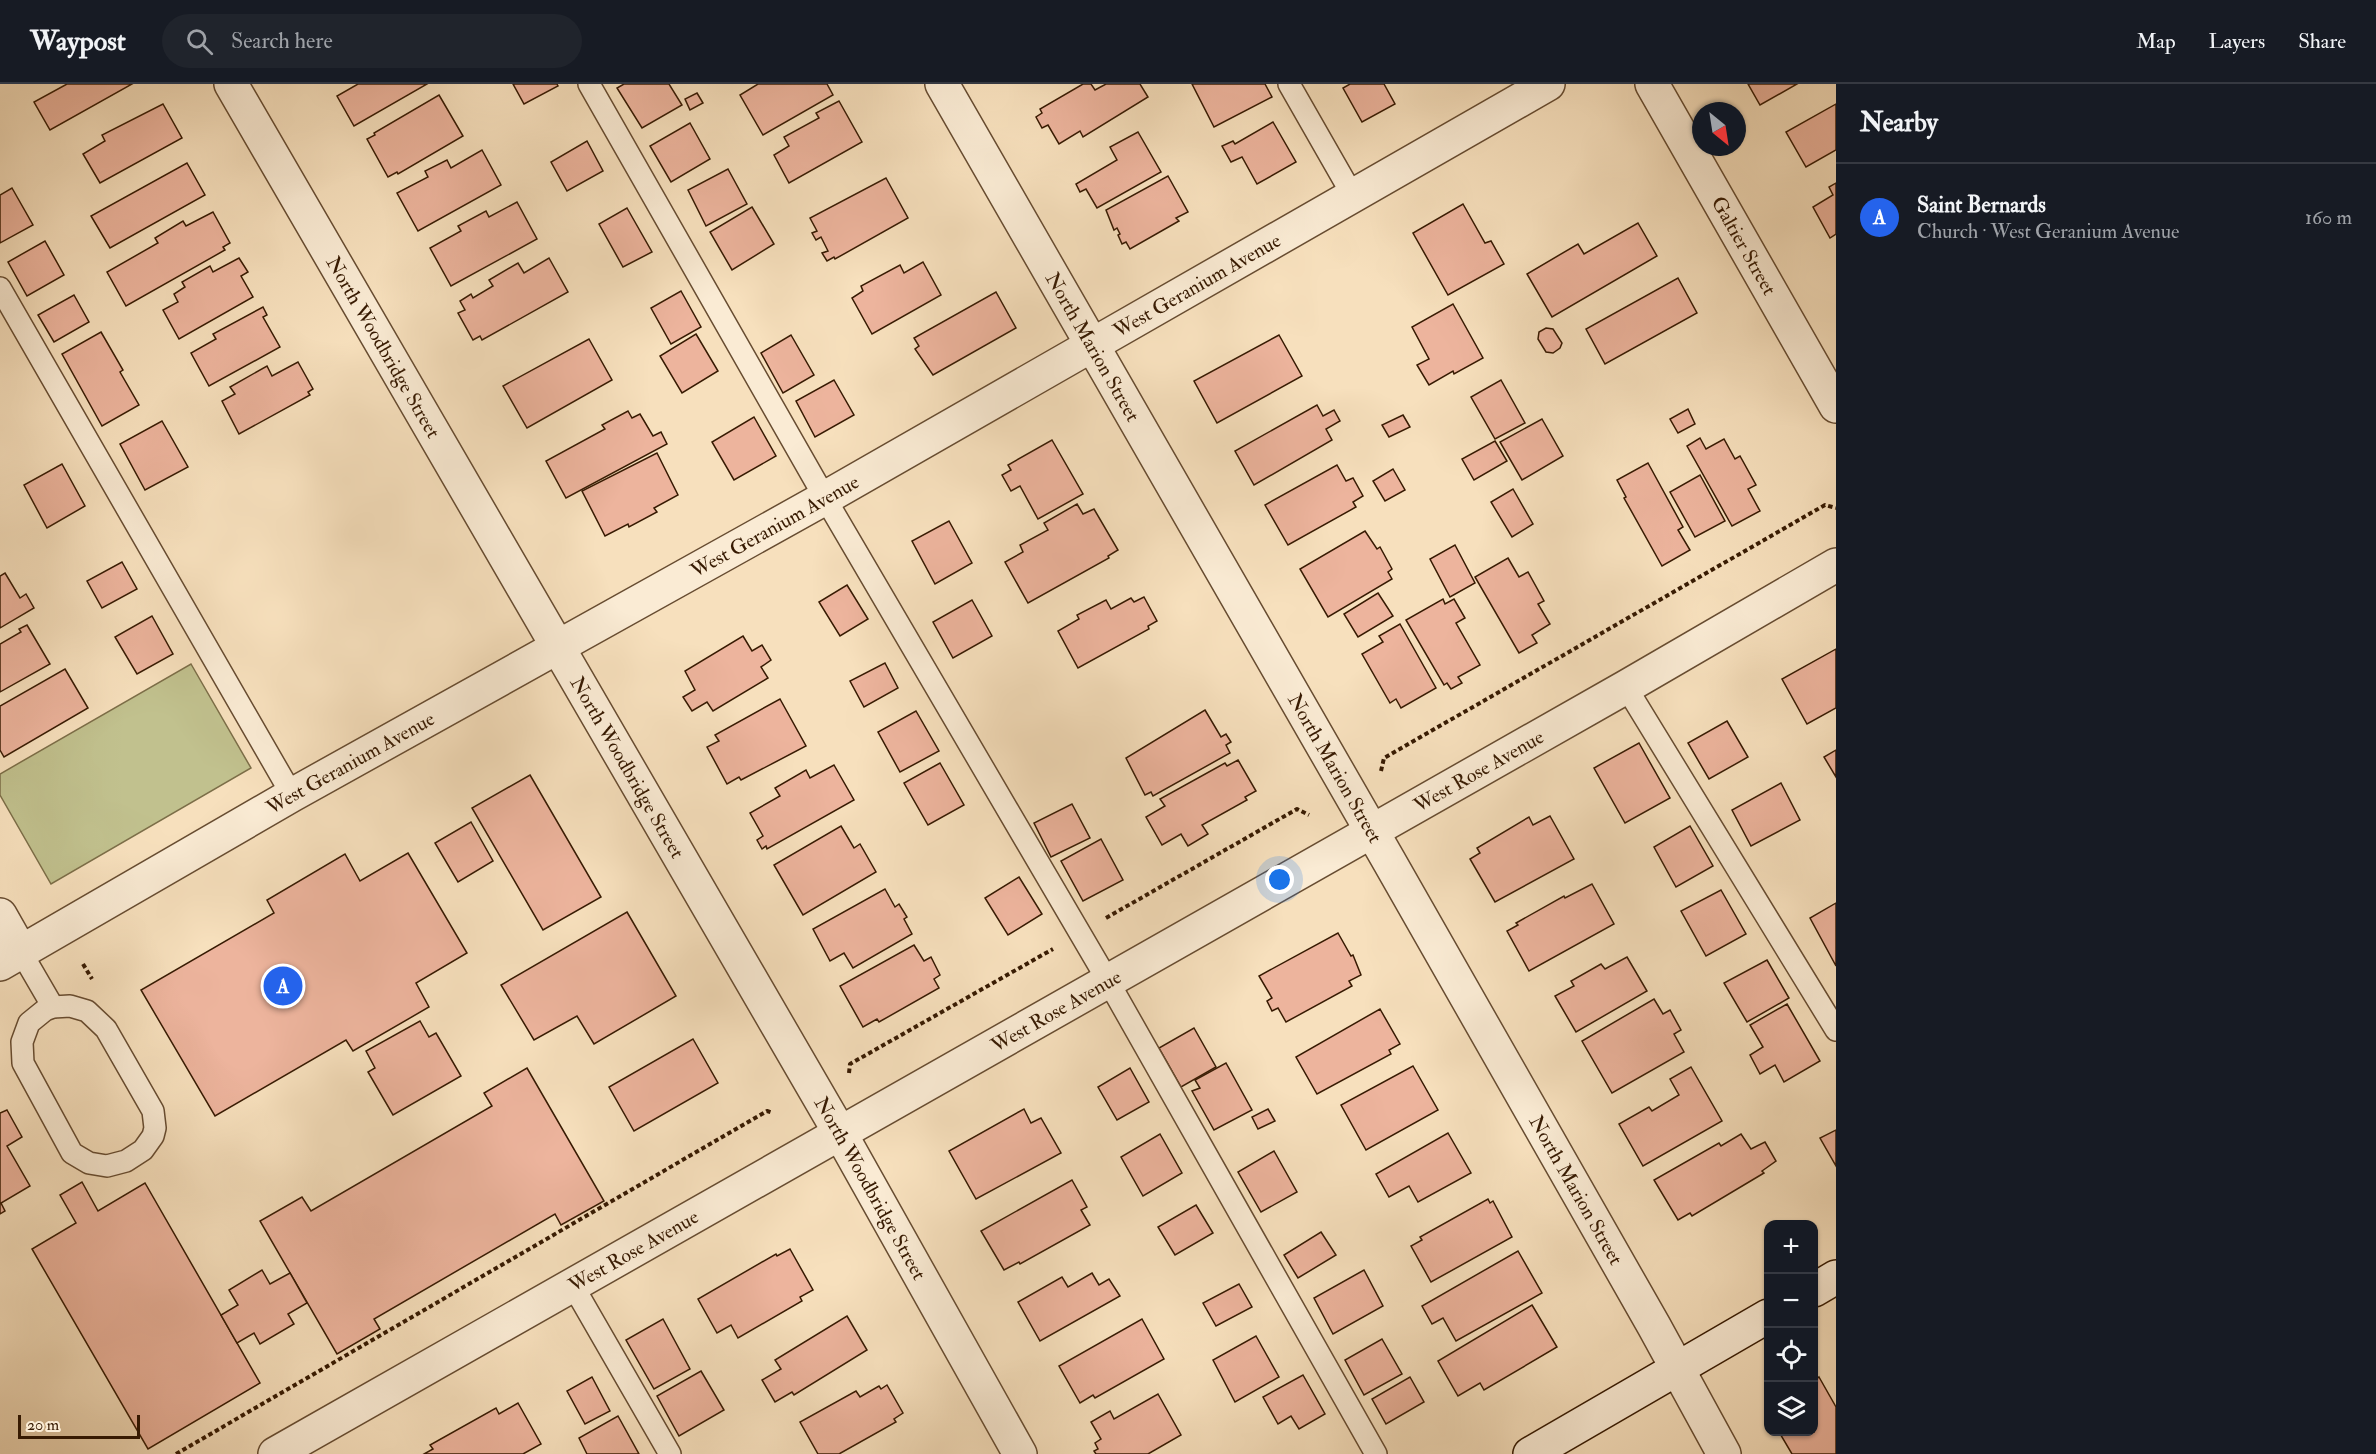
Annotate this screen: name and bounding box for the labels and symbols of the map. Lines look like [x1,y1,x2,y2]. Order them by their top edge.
north arrow [1692,102,1746,156]
street label: Galtier Street [1706,192,1783,300]
street label: West Geranium Avenue [1108,227,1285,343]
street label: North Woodbridge Street [321,251,447,443]
street label: North Marion Street [1040,267,1146,426]
street label: West Geranium Avenue [685,469,863,583]
street label: North Woodbridge Street [565,672,691,863]
street label: North Marion Street [1283,689,1388,848]
street label: West Geranium Avenue [261,706,439,820]
street label: West Rose Avenue [1408,724,1548,818]
your location [1265,865,1294,894]
pin: A [264,964,302,1008]
street label: West Rose Avenue [986,964,1125,1058]
street label: North Woodbridge Street [809,1092,932,1285]
street label: North Marion Street [1524,1111,1629,1270]
street label: West Rose Avenue [563,1204,703,1298]
scale bar [18,1412,140,1440]

